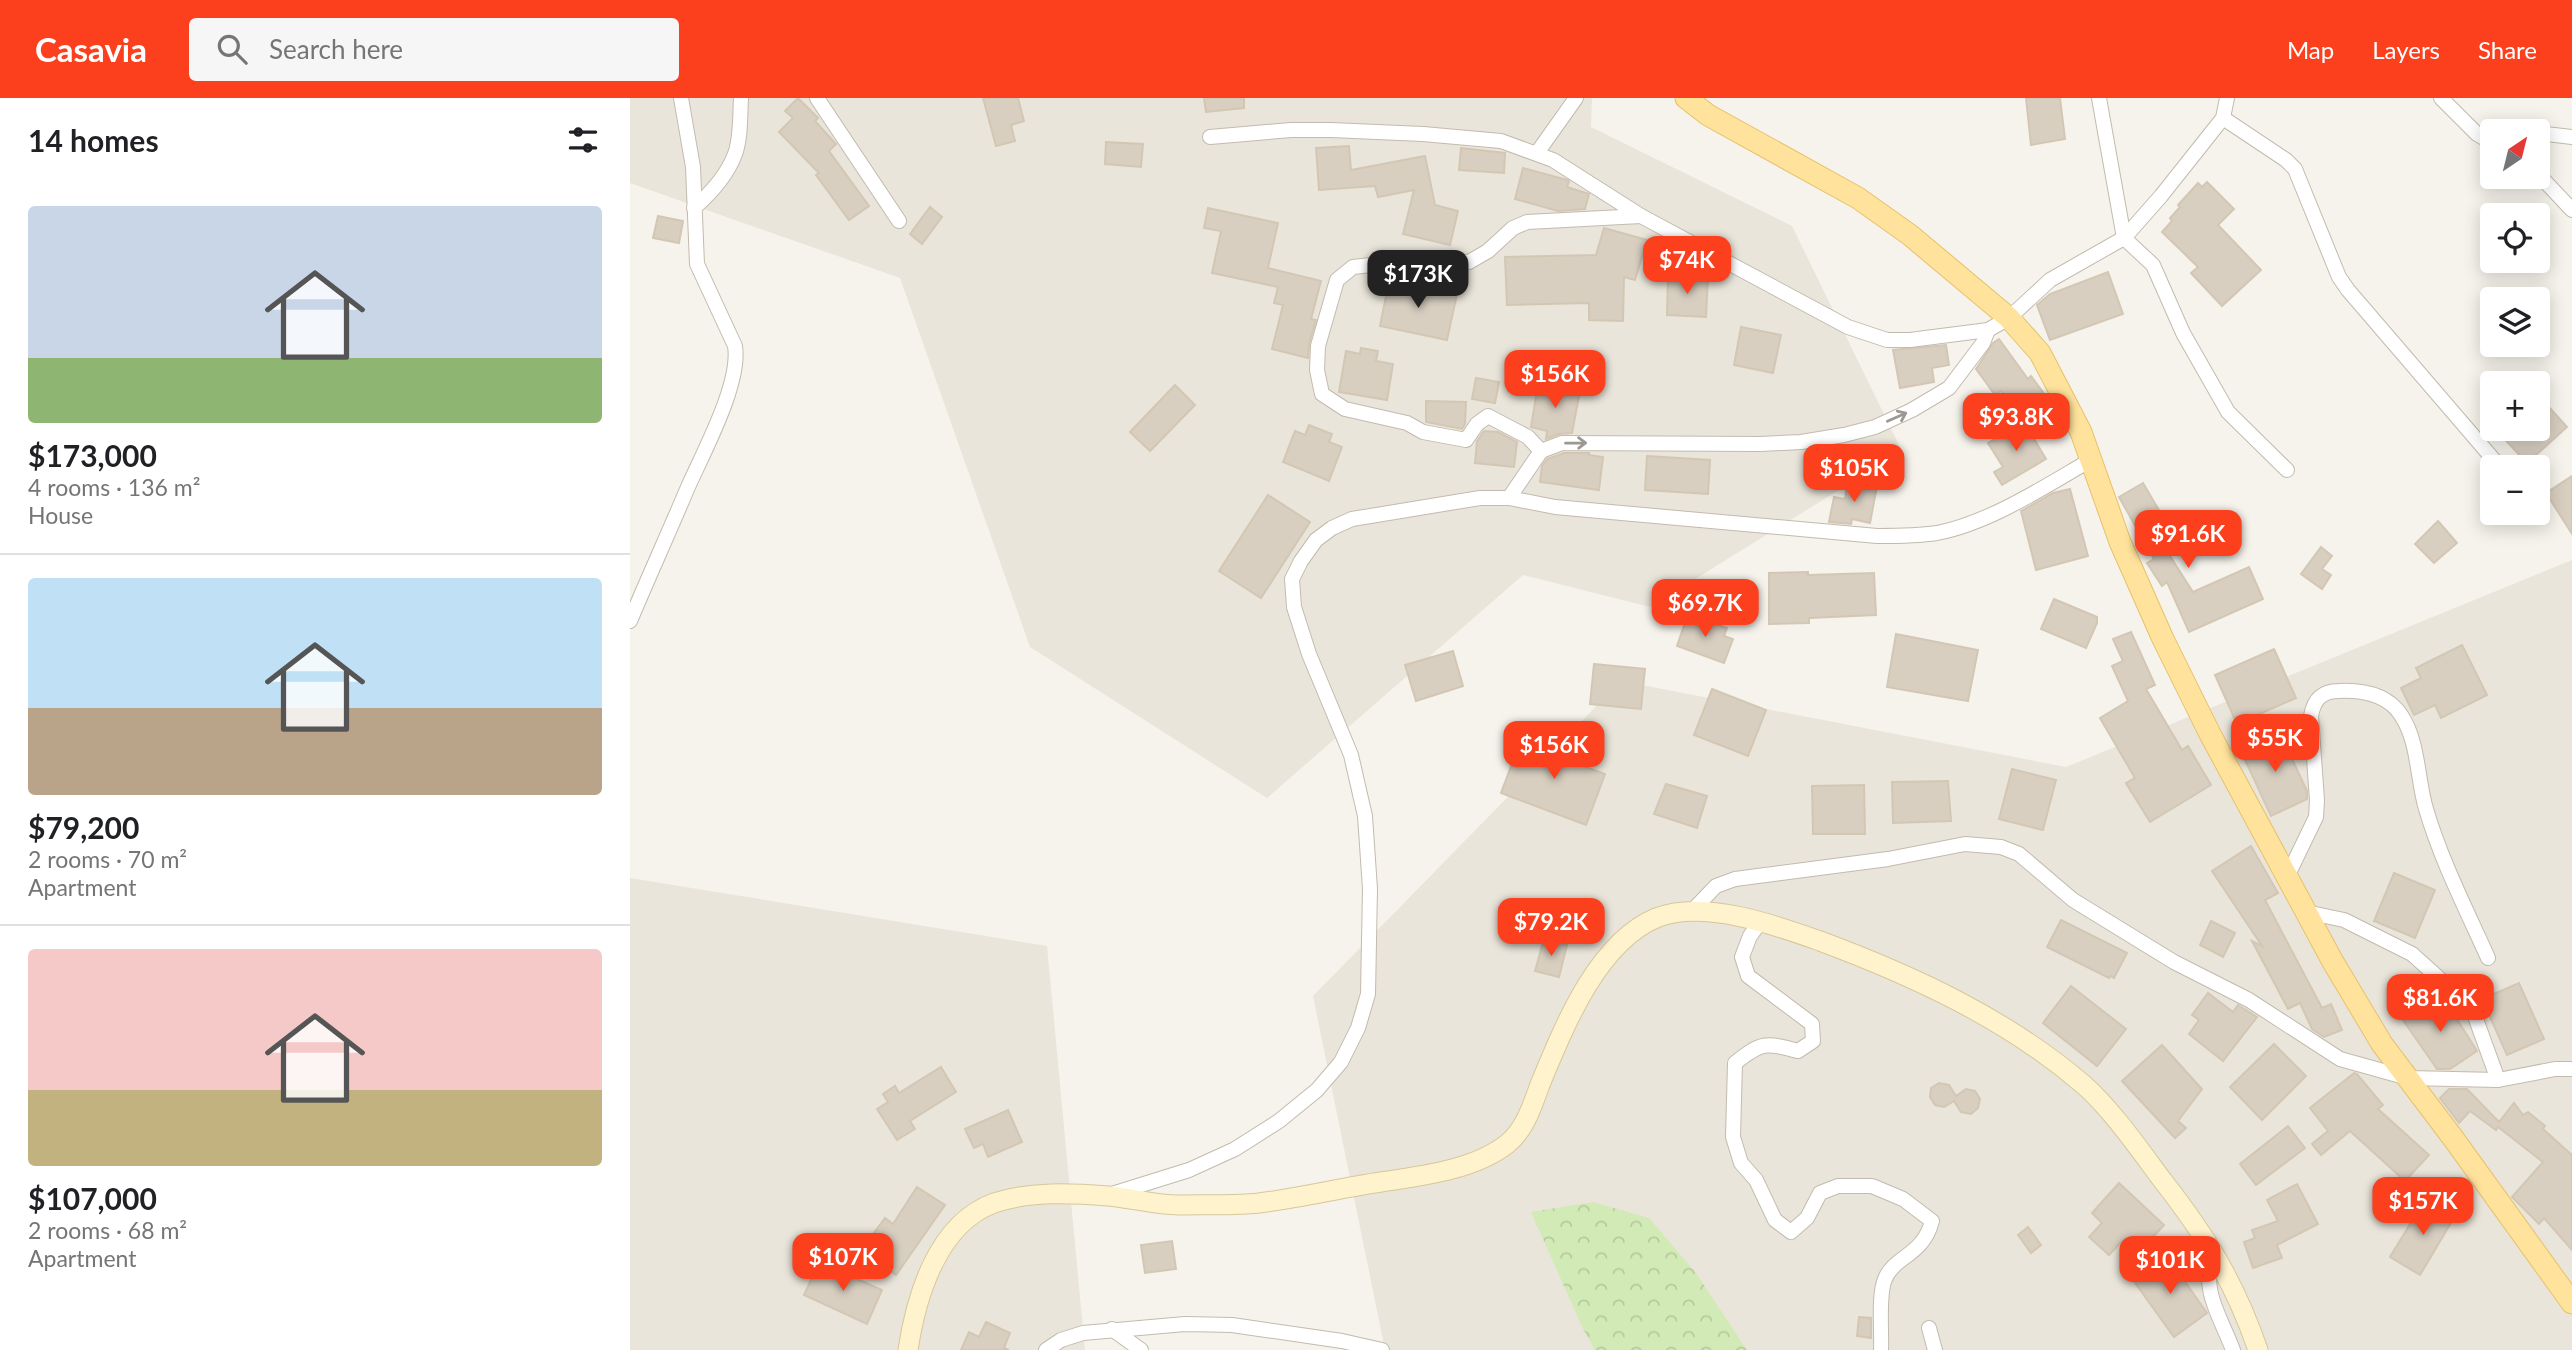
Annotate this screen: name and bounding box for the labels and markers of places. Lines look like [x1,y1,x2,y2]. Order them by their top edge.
pin: $74K [1646,236,1728,296]
pin: $173K [1369,250,1467,310]
pin: $156K [1506,350,1604,410]
pin: $93.8K [1959,394,2073,453]
pin: $105K [1805,444,1903,504]
pin: $91.6K [2131,510,2245,570]
pin: $69.7K [1648,580,1762,639]
pin: $55K [2234,714,2316,774]
pin: $156K [1505,722,1603,781]
pin: $79.2K [1494,898,1608,958]
pin: $81.6K [2383,974,2497,1034]
pin: $157K [2374,1178,2472,1237]
pin: $107K [794,1234,892,1293]
pin: $101K [2121,1236,2219,1296]

